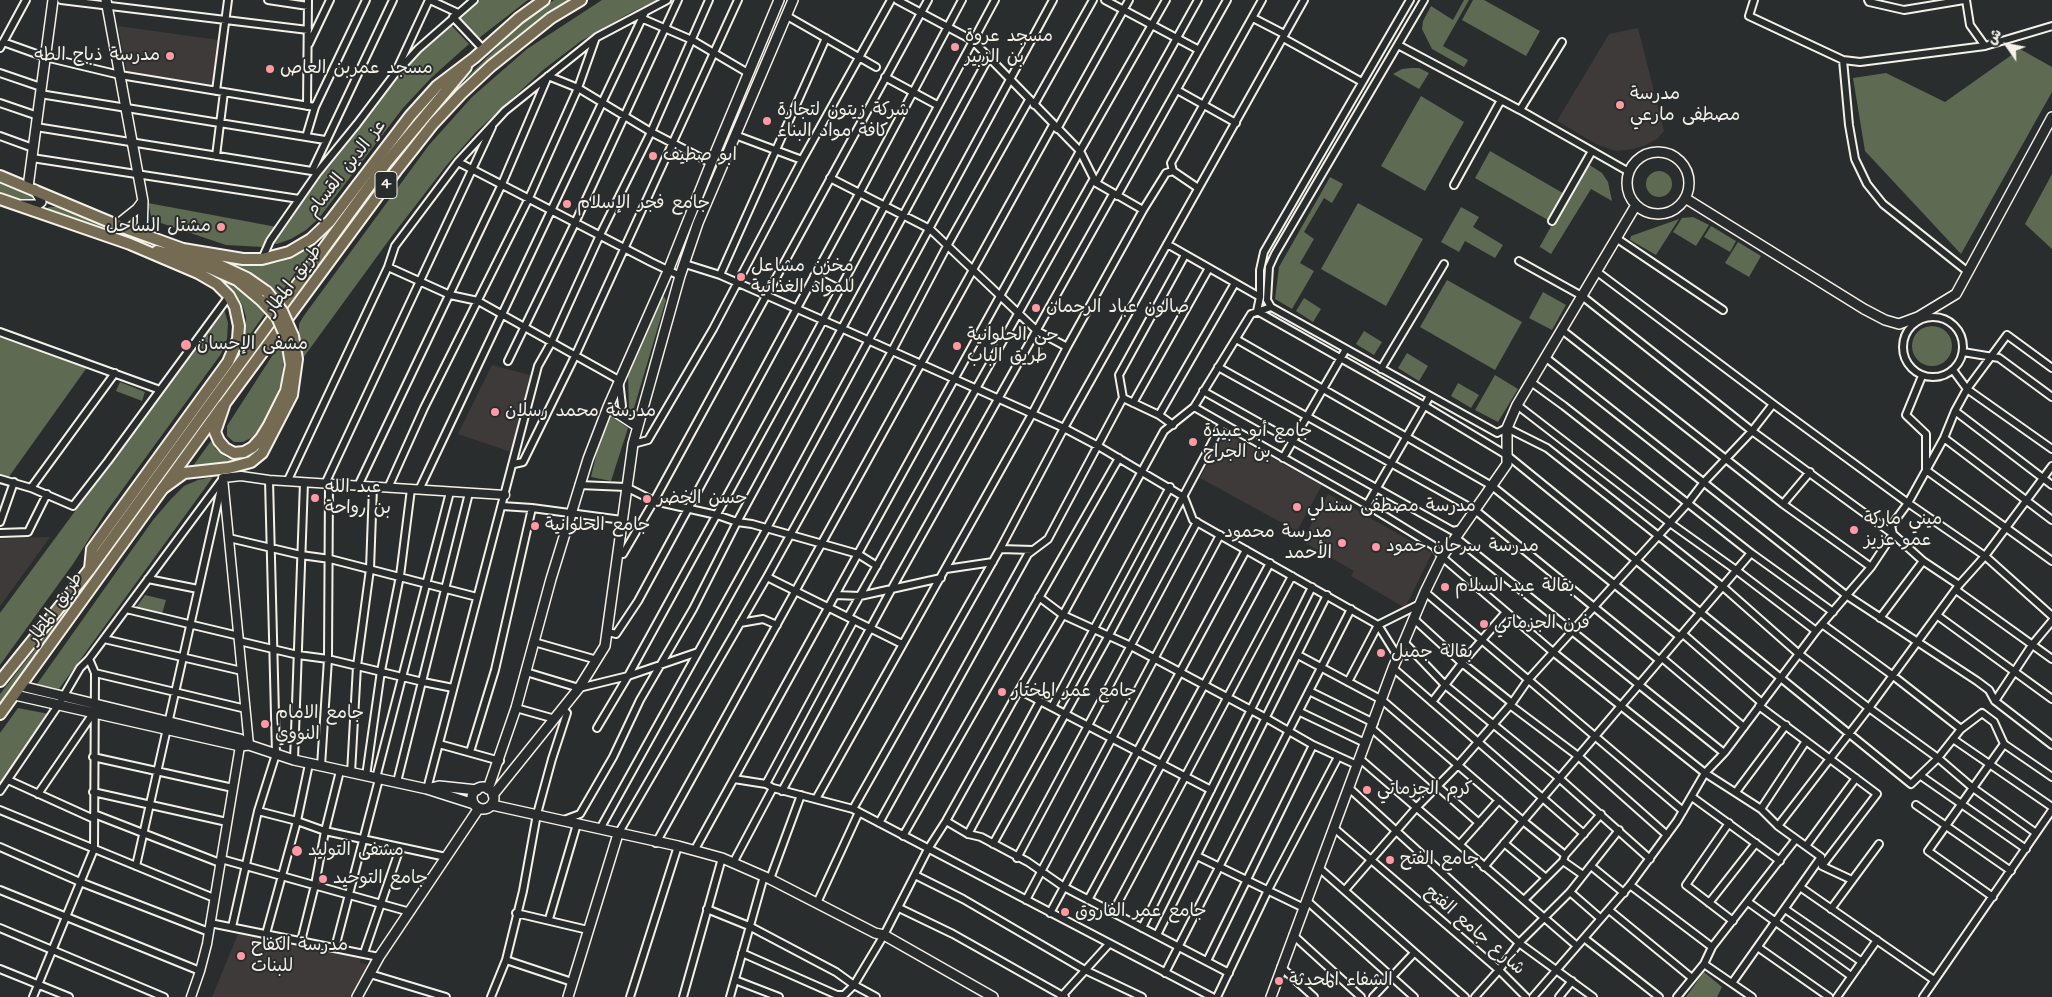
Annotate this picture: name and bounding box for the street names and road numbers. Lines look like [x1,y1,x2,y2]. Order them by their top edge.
street label: عز الدين القسام [302,116,392,222]
road number: 4 [375,172,397,198]
street label: طريق المطار [260,241,328,321]
street label: طريق المطار [23,569,89,649]
street label: شارع جامع الفتح [1420,882,1528,980]

